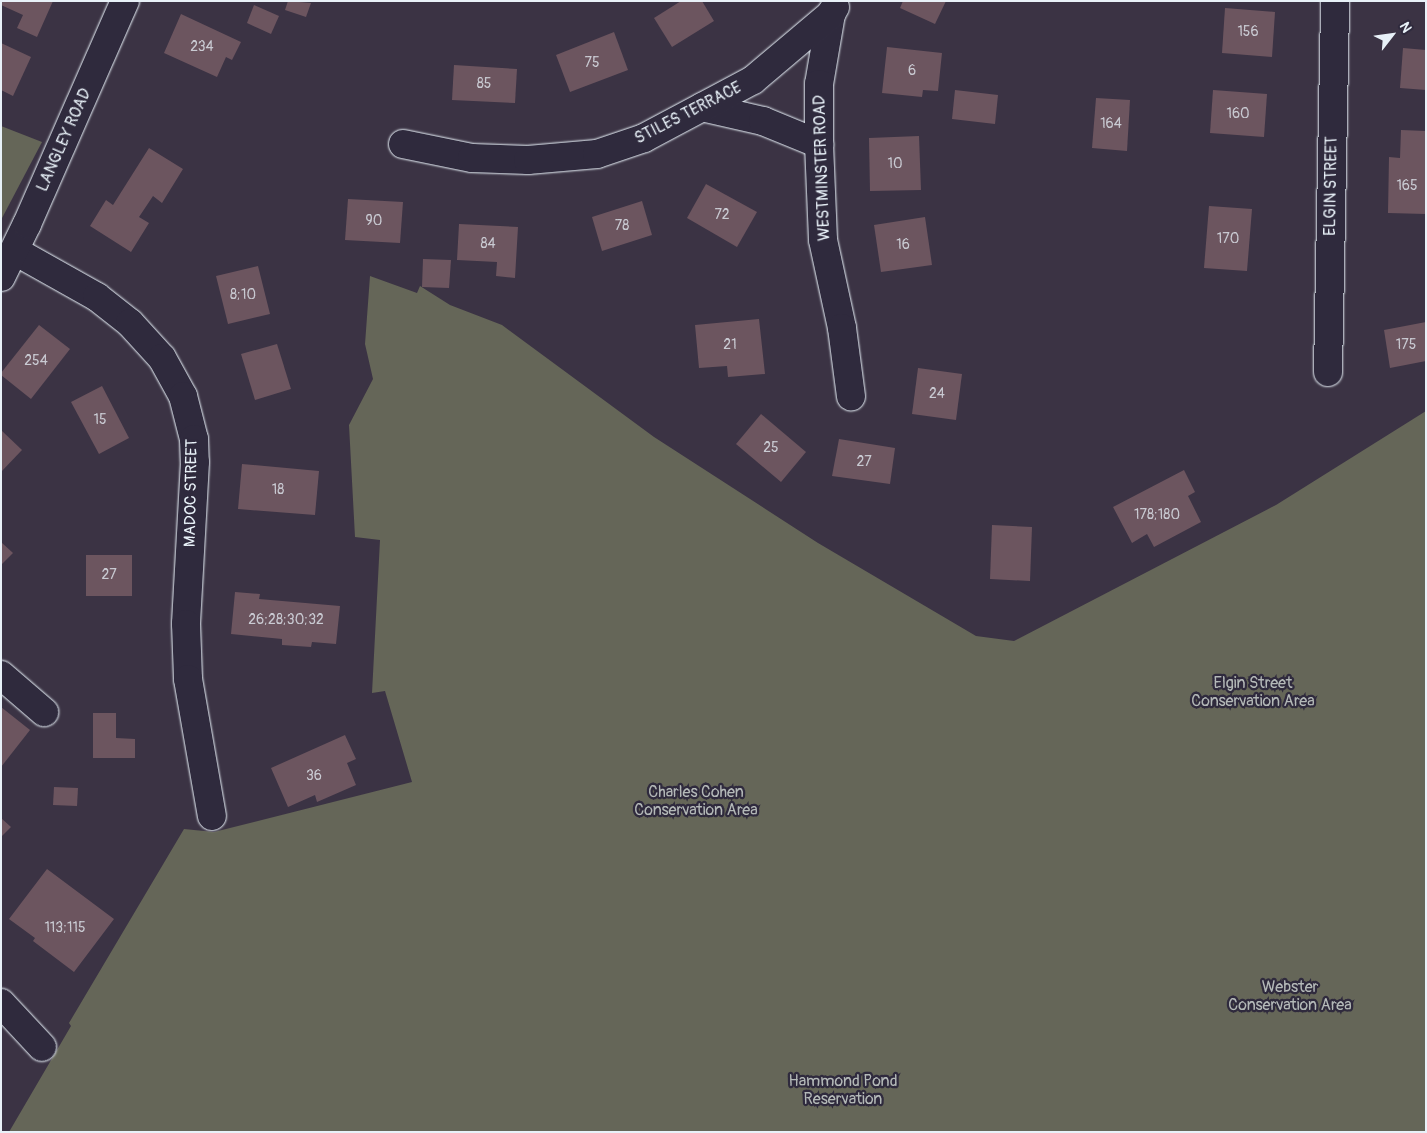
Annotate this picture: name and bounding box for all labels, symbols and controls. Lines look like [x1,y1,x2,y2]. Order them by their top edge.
north arrow [1367,10,1417,60]
text: N [1396,19,1415,36]
house number: 156 [1237,24,1259,40]
house number: 234 [190,39,214,55]
house number: 75 [585,55,599,71]
house number: 6 [908,63,916,79]
house number: 85 [477,76,491,92]
street label: STILES TERRACE [631,78,745,148]
street label: LANGLEY ROAD [33,85,95,195]
street label: WESTMINSTER ROAD [810,95,834,241]
house number: 160 [1226,106,1250,122]
house number: 164 [1100,116,1122,132]
street label: ELGIN STREET [1321,136,1341,236]
house number: 10 [887,156,903,172]
house number: 165 [1396,178,1418,194]
house number: 72 [714,207,730,223]
house number: 90 [366,213,382,229]
house number: 78 [615,218,629,234]
house number: 170 [1217,231,1239,247]
house number: 84 [480,236,496,252]
house number: 16 [896,237,910,253]
house number: 8;10 [230,287,256,303]
house number: 21 [723,337,737,353]
house number: 175 [1396,337,1416,353]
house number: 254 [24,353,48,369]
house number: 24 [929,386,945,402]
house number: 15 [93,412,107,428]
street label: MADOC STREET [180,439,202,547]
house number: 25 [763,440,779,456]
house number: 27 [856,454,872,470]
house number: 18 [272,482,284,498]
house number: 178;180 [1134,507,1180,523]
house number: 27 [101,567,117,583]
house number: 26;28;30;32 [248,612,324,628]
park label: Elgin Street Conservation Area [1191,673,1315,711]
house number: 36 [306,768,322,784]
park label: Charles Cohen Conservation Area [634,782,758,820]
house number: 113;115 [44,920,86,936]
park label: Webster Conservation Area [1228,977,1352,1015]
park label: Hammond Pond Reservation [789,1071,897,1109]

